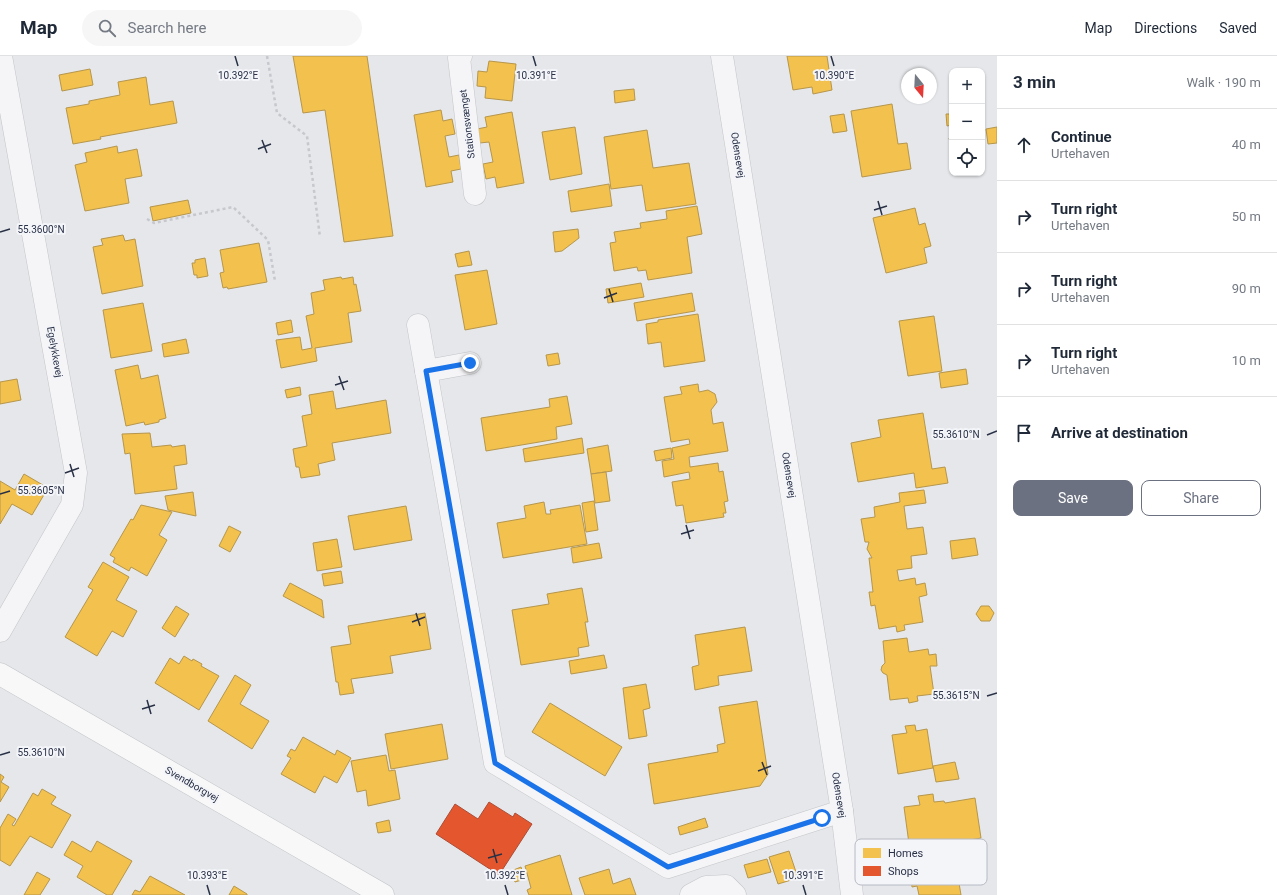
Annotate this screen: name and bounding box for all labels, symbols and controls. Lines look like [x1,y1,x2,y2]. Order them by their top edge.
search box [82,10,362,46]
text: Map [20,16,58,39]
icon: search [96,17,118,39]
text: Search here [128,19,206,37]
text: Map [1085,20,1112,36]
text: Directions [1134,20,1197,36]
text: Saved [1219,20,1257,36]
north arrow [901,68,937,104]
map controls [949,68,985,176]
button: + [949,68,985,104]
text: 10.392°E [218,70,258,81]
text: 10.391°E [516,70,556,81]
text: 10.390°E [814,70,854,81]
text: 3 min [1013,72,1056,92]
text: Walk · 190 m [1186,75,1261,90]
street label: Stationsvænget [457,89,477,159]
button: − [949,104,985,140]
text: Continue [1051,128,1112,146]
street label: Odensevej [729,131,747,179]
icon: ahead [1013,134,1035,156]
text: 40 m [1232,137,1261,152]
button: locate [949,140,985,176]
text: Urtehaven [1051,146,1110,161]
text: Turn right [1051,200,1117,218]
icon: right [1013,206,1035,228]
text: 50 m [1232,209,1261,224]
text: Urtehaven [1051,218,1110,233]
text: 55.3600°N [17,224,65,235]
text: Turn right [1051,272,1117,290]
icon: right [1013,278,1035,300]
text: 90 m [1232,281,1261,296]
text: Urtehaven [1051,290,1110,305]
street label: Egelykkevej [45,326,65,378]
text: Turn right [1051,344,1117,362]
icon: right [1013,350,1035,372]
text: 10 m [1232,353,1261,368]
route end [461,354,479,372]
text: Urtehaven [1051,362,1110,377]
icon: arrive [1013,422,1035,444]
text: Arrive at destination [1051,424,1188,442]
text: 55.3610°N [932,429,980,440]
street label: Odensevej [780,451,798,499]
button: Save [1013,480,1133,516]
button: Share [1141,480,1261,516]
text: 55.3605°N [17,485,65,496]
text: 55.3615°N [932,690,980,701]
text: 55.3610°N [17,747,65,758]
street label: Svendborgvej [163,764,221,804]
street label: Odensevej [830,771,848,819]
route start [813,809,831,827]
legend [855,839,987,885]
text: Homes [888,847,924,860]
text: Shops [888,865,919,878]
text: 10.393°E [187,870,227,881]
text: 10.392°E [485,870,525,881]
text: 10.391°E [783,870,823,881]

